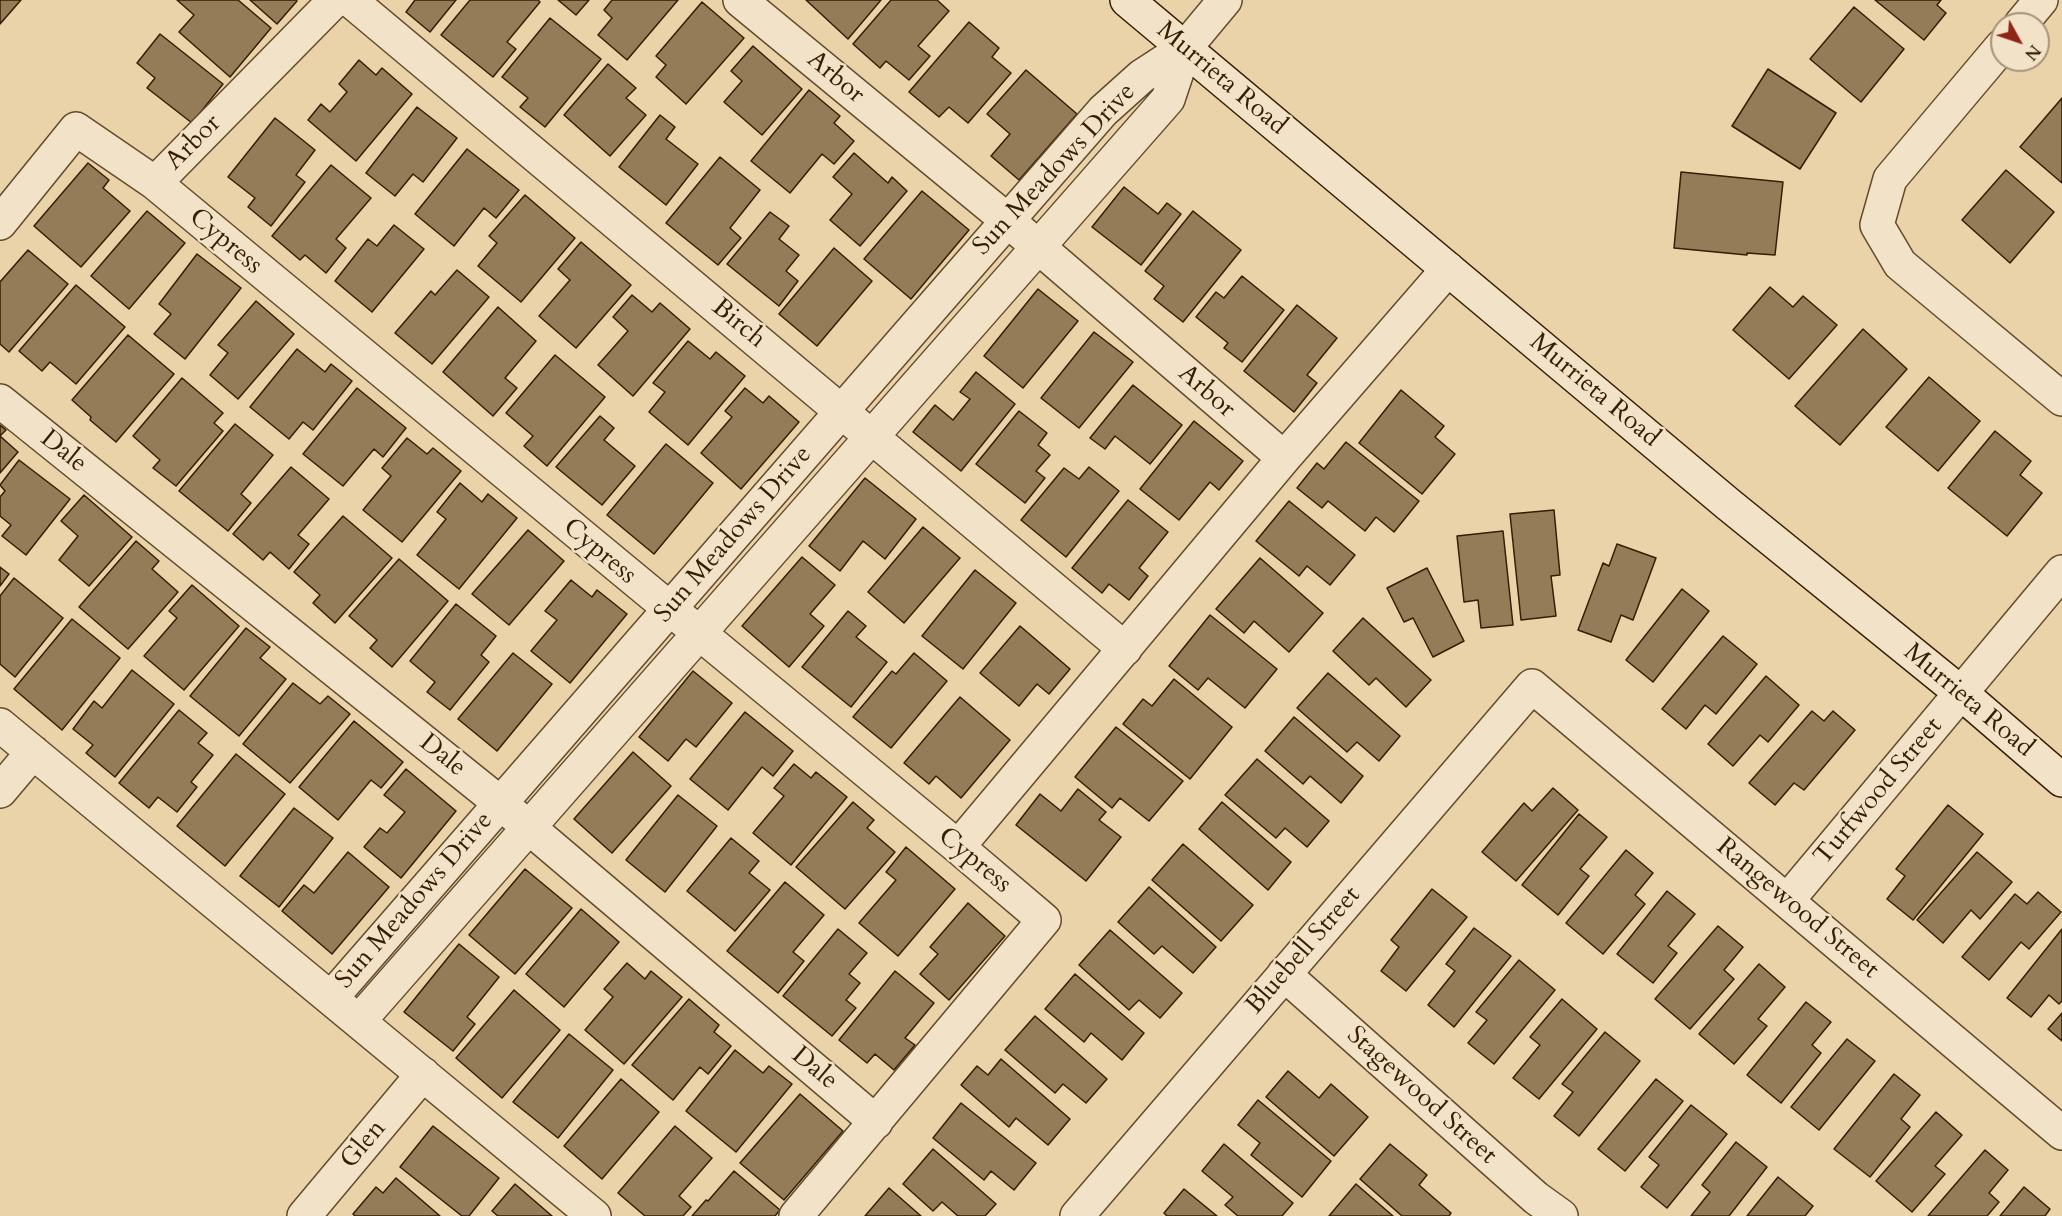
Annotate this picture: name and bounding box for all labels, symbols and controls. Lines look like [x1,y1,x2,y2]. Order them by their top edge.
north arrow [1990,12,2050,72]
street label: Murrieta Road [1150,15,1292,143]
text: N [2019,40,2045,65]
street label: Arbor [800,45,870,111]
street label: Sun Meadows Drive [967,77,1143,263]
street label: Arbor [160,109,228,177]
street label: Cypress [182,202,268,282]
street label: Birch [705,293,771,355]
street label: Murrieta Road [1523,327,1665,455]
street label: Arbor [1171,359,1241,425]
street label: Dale [33,424,93,480]
street label: Sun Meadows Drive [649,440,819,630]
street label: Cypress [556,512,642,592]
street label: Murrieta Road [1897,637,2039,765]
street label: Turfwood Street [1808,712,1950,872]
street label: Dale [412,728,472,784]
street label: Sun Meadows Drive [330,806,500,996]
street label: Cypress [931,821,1017,901]
street label: Rangewood Street [1709,832,1885,986]
street label: Bluebell Street [1240,881,1368,1021]
street label: Stagewood Street [1340,1020,1502,1172]
street label: Dale [785,1041,843,1097]
street label: Glen [335,1114,393,1176]

